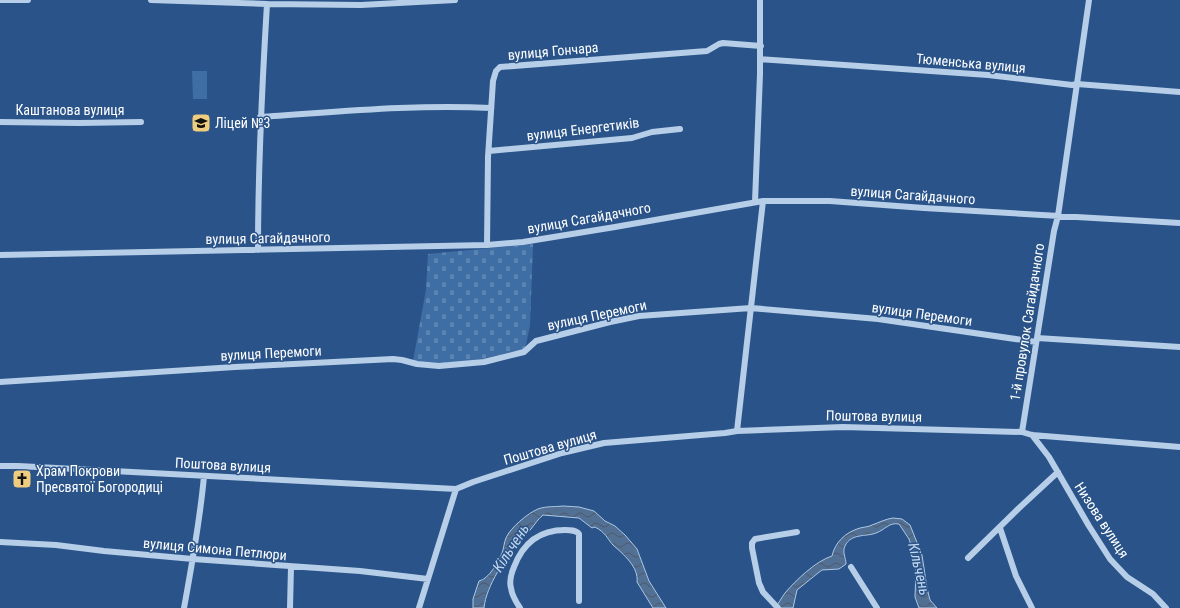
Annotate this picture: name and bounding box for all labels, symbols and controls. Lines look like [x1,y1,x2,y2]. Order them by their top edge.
street label: вулиця Гончара [507,39,599,63]
street label: Тюменська вулиця [916,50,1026,76]
street label: Каштанова вулиця [15,102,125,118]
school or university icon: Ліцей №3 [190,112,212,134]
street label: вулиця Енергетиків [526,114,640,144]
place label: Ліцей №3 [215,115,270,131]
street label: вулиця Сагайдачного [850,183,976,207]
street label: вулиця Сагайдачного [526,199,652,237]
street label: вулиця Сагайдачного [205,229,331,247]
street label: 1-й провулок Сагайдачного [1007,242,1047,402]
street label: вулиця Перемоги [546,297,648,333]
street label: вулиця Перемоги [871,299,973,329]
street label: вулиця Перемоги [220,342,322,364]
street label: Поштова вулиця [826,407,922,425]
street label: Поштова вулиця [502,426,598,468]
street label: Поштова вулиця [175,454,271,476]
place label: Храм Покрови Пресвятої Богородиці [36,463,163,495]
church icon: Храм Покрови Пресвятої Богородиці [11,468,33,490]
street label: Низова вулиця [1072,479,1132,561]
water label: Кільчень [489,521,533,575]
street label: вулиця Симона Петлюри [143,535,287,563]
water label: Кільчень [904,541,934,597]

